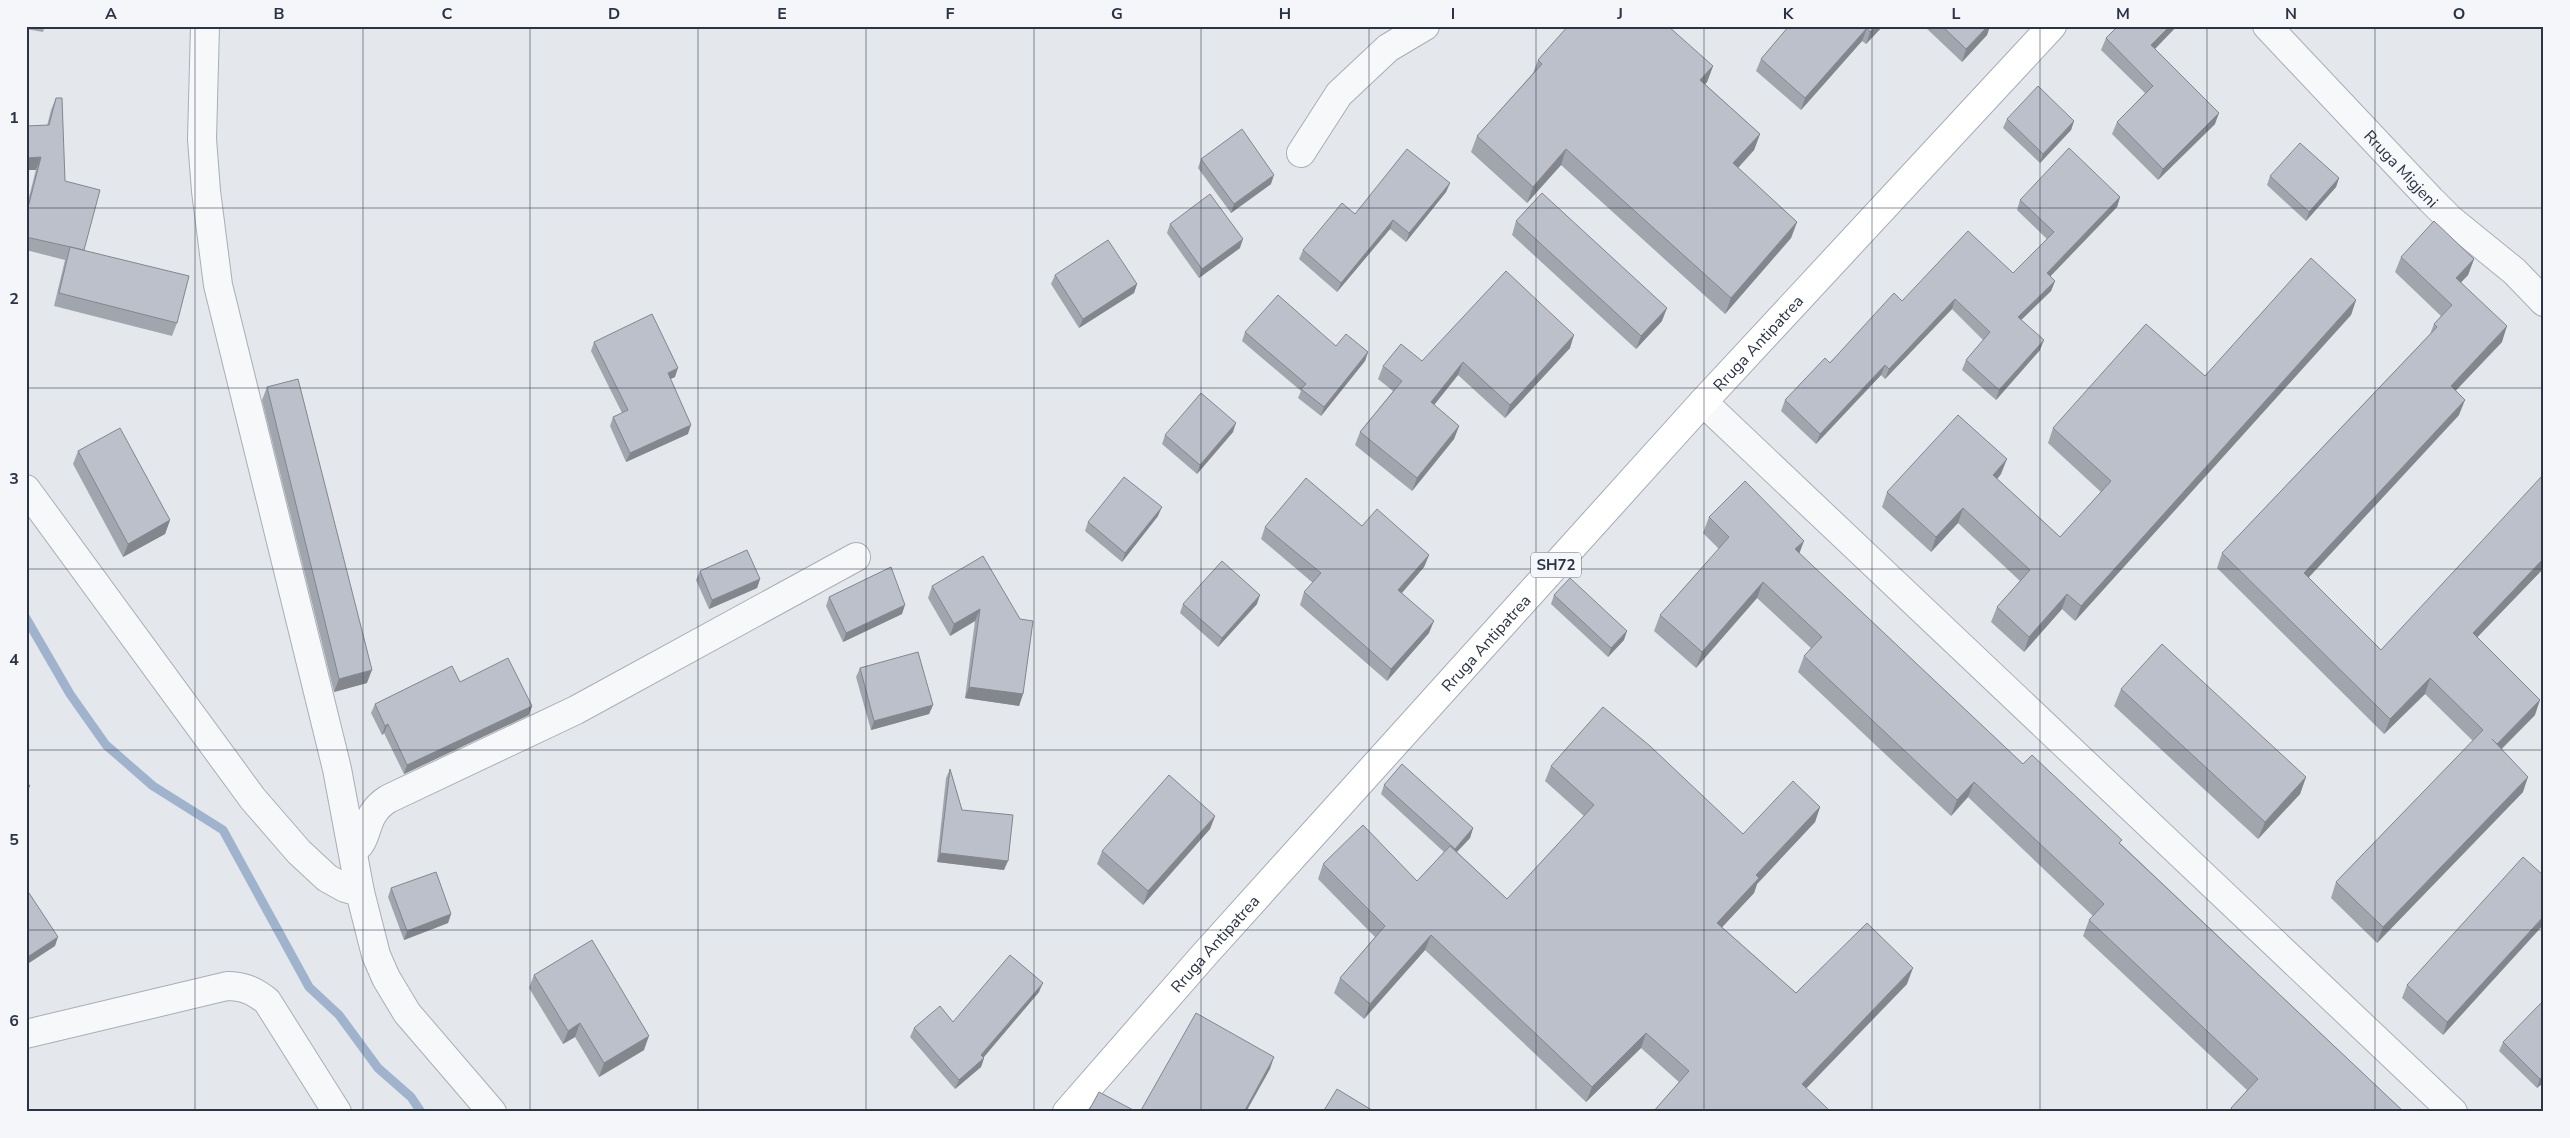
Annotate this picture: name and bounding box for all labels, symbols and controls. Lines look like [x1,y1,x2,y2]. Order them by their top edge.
text: A [105,3,117,25]
text: B [273,3,285,25]
text: C [442,3,453,25]
text: D [608,3,620,25]
text: E [777,3,787,25]
text: F [946,3,955,25]
text: G [1111,3,1123,25]
text: H [1279,3,1291,25]
text: I [1451,3,1455,25]
text: J [1616,3,1623,25]
text: K [1783,3,1795,25]
text: L [1952,3,1961,25]
text: M [2116,3,2130,25]
text: N [2285,3,2297,25]
text: O [2453,3,2465,25]
text: 1 [9,107,19,129]
street label: Rruga Migjeni [2359,126,2443,213]
text: 2 [9,288,19,310]
street label: Rruga Antipatrea [1709,291,1809,396]
text: 3 [9,468,19,490]
road number: SH72 [1531,552,1581,578]
street label: Rruga Antipatrea [1437,590,1536,697]
text: 4 [9,649,19,671]
text: 5 [9,829,19,851]
street label: Rruga Antipatrea [1166,891,1265,998]
text: 6 [9,1010,19,1032]

